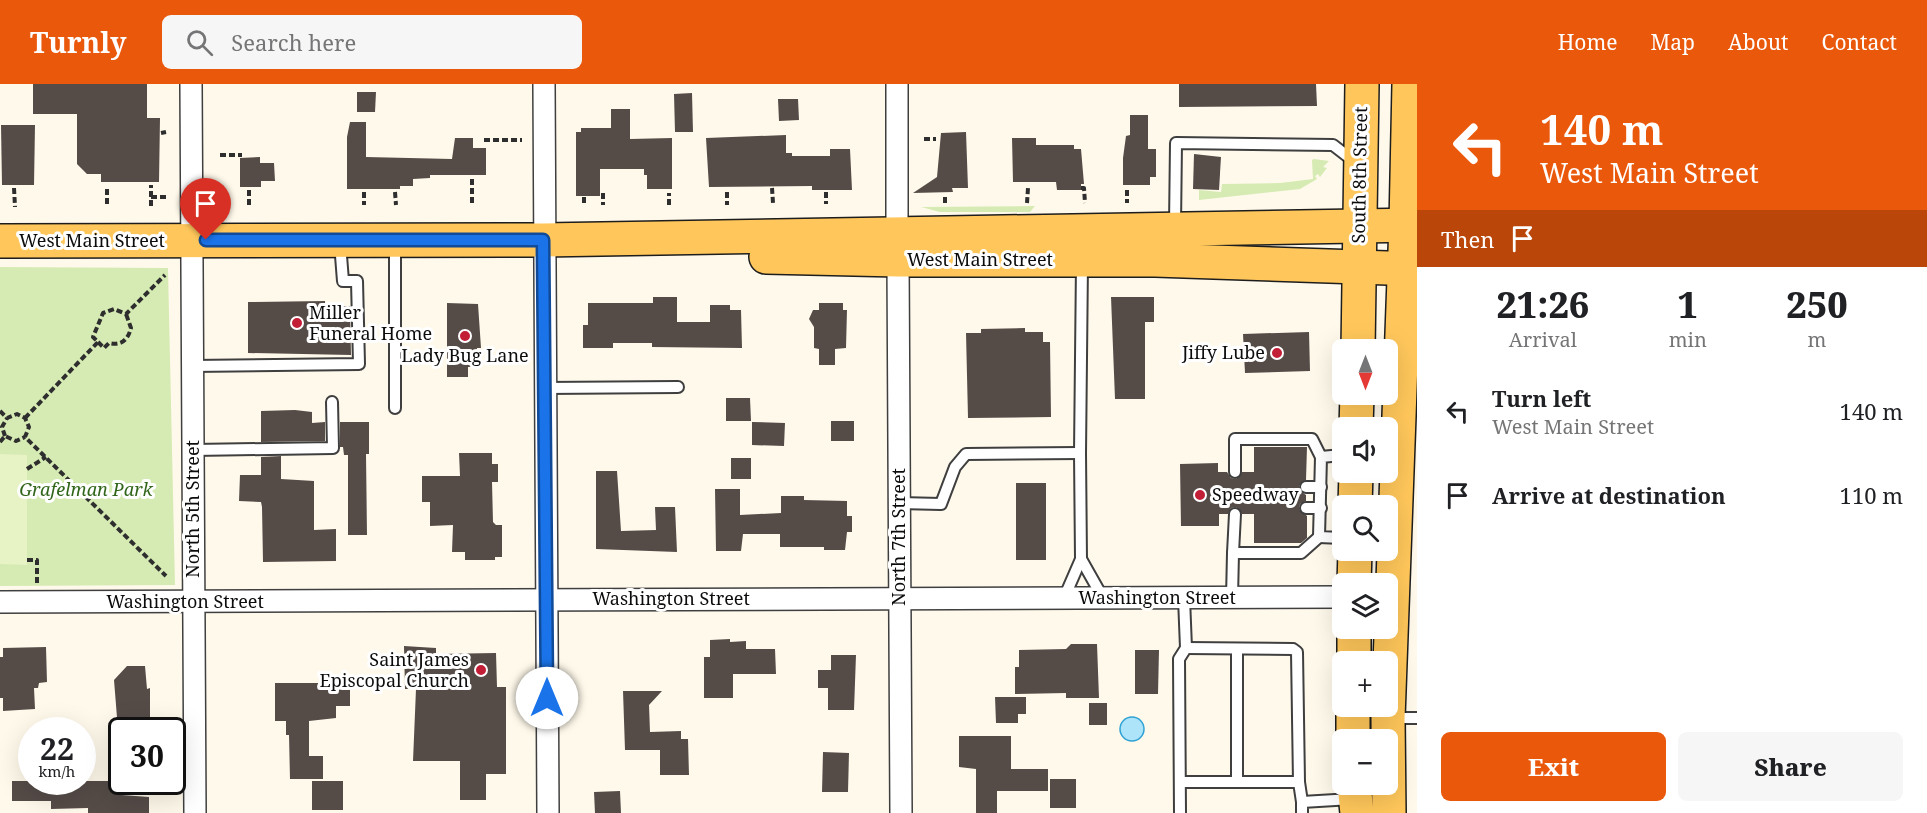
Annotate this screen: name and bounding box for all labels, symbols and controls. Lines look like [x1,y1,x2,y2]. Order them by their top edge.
search box [162,15,582,69]
text: Turnly [30,23,126,61]
icon: search [183,26,216,59]
text: Search here [231,27,356,57]
text: Home [1558,28,1618,56]
text: Map [1651,28,1695,56]
text: About [1728,28,1789,56]
text: Contact [1822,28,1897,56]
text: 140 m [1540,100,1664,157]
street label: South 8th Street [1346,106,1372,244]
icon: left [1441,108,1519,186]
text: West Main Street [1540,154,1759,191]
pin [180,178,231,240]
icon: arrive [189,187,222,220]
icon: arrive [1506,222,1539,255]
text: Then [1441,224,1494,254]
street label: West Main Street [19,228,165,252]
street label: West Main Street [907,247,1053,271]
text: 21:26 [1496,280,1589,329]
text: 1 [1678,280,1698,329]
text: 250 [1786,280,1848,329]
place label: Miller Funeral Home [309,300,432,345]
marker: Miller Funeral Home [290,316,304,330]
text: Arrival [1509,326,1577,353]
text: min [1669,326,1707,353]
text: m [1808,326,1826,353]
marker: Lady Bug Lane [458,329,472,343]
north arrow [1332,339,1398,405]
map controls [1332,339,1398,795]
place label: Jiffy Lube [1181,340,1265,364]
place label: Lady Bug Lane [401,343,529,367]
marker: Jiffy Lube [1270,346,1284,360]
text: Turn left [1492,383,1591,413]
icon: left [1441,395,1474,428]
text: 140 m [1840,396,1903,426]
text: West Main Street [1492,413,1654,440]
button: sound [1332,417,1398,483]
street label: North 5th Street [180,440,204,578]
street label: North 7th Street [886,468,910,606]
park label: Grafelman Park [19,477,154,501]
icon: arrive [1441,479,1474,512]
text: Arrive at destination [1492,480,1726,510]
text: 110 m [1840,480,1903,510]
place label: Speedway [1212,482,1299,506]
marker: Speedway [1193,488,1207,502]
button: search [1332,495,1398,561]
button: layers [1332,573,1398,639]
street label: Washington Street [1078,585,1236,609]
street label: Washington Street [592,586,750,610]
street label: Washington Street [106,589,264,613]
place label: Saint James Episcopal Church [319,647,469,692]
button: + [1332,651,1398,717]
marker: Saint James Episcopal Church [474,663,488,677]
position arrow [515,666,579,730]
speed limit sign: 30 [108,717,186,795]
text: 22 [40,728,74,769]
button: − [1332,729,1398,795]
button: Exit [1441,732,1666,801]
button: Share [1678,732,1903,801]
text: km/h [39,761,75,781]

